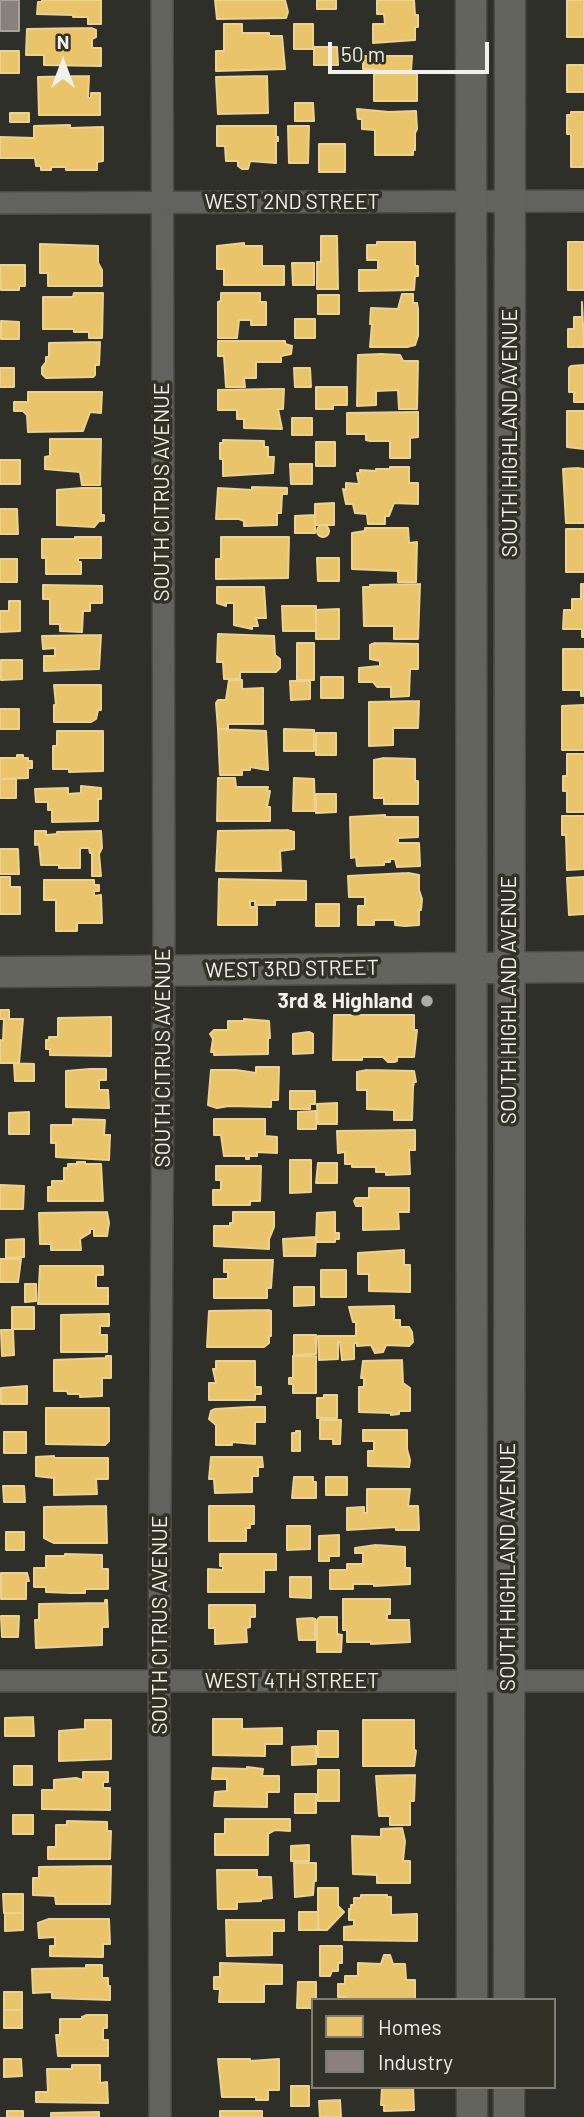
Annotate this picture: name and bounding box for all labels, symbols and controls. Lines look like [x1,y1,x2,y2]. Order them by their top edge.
north arrow [28,28,98,98]
scale bar [332,28,493,72]
text: N [57,30,69,53]
text: 50 m [341,41,385,66]
street label: WEST 2ND STREET [204,189,380,215]
street label: SOUTH HIGHLAND AVENUE [497,309,523,557]
street label: SOUTH CITRUS AVENUE [149,383,175,601]
street label: SOUTH HIGHLAND AVENUE [496,876,522,1124]
street label: SOUTH CITRUS AVENUE [150,949,176,1167]
street label: WEST 3RD STREET [205,955,379,983]
place label: 3rd & Highland [278,988,413,1014]
marker: 3rd & Highland [419,993,435,1009]
street label: SOUTH HIGHLAND AVENUE [495,1443,521,1691]
street label: SOUTH CITRUS AVENUE [147,1516,173,1734]
street label: WEST 4TH STREET [205,1668,379,1694]
legend [311,1998,556,2089]
text: Homes [378,2014,442,2039]
text: Industry [378,2049,453,2074]

